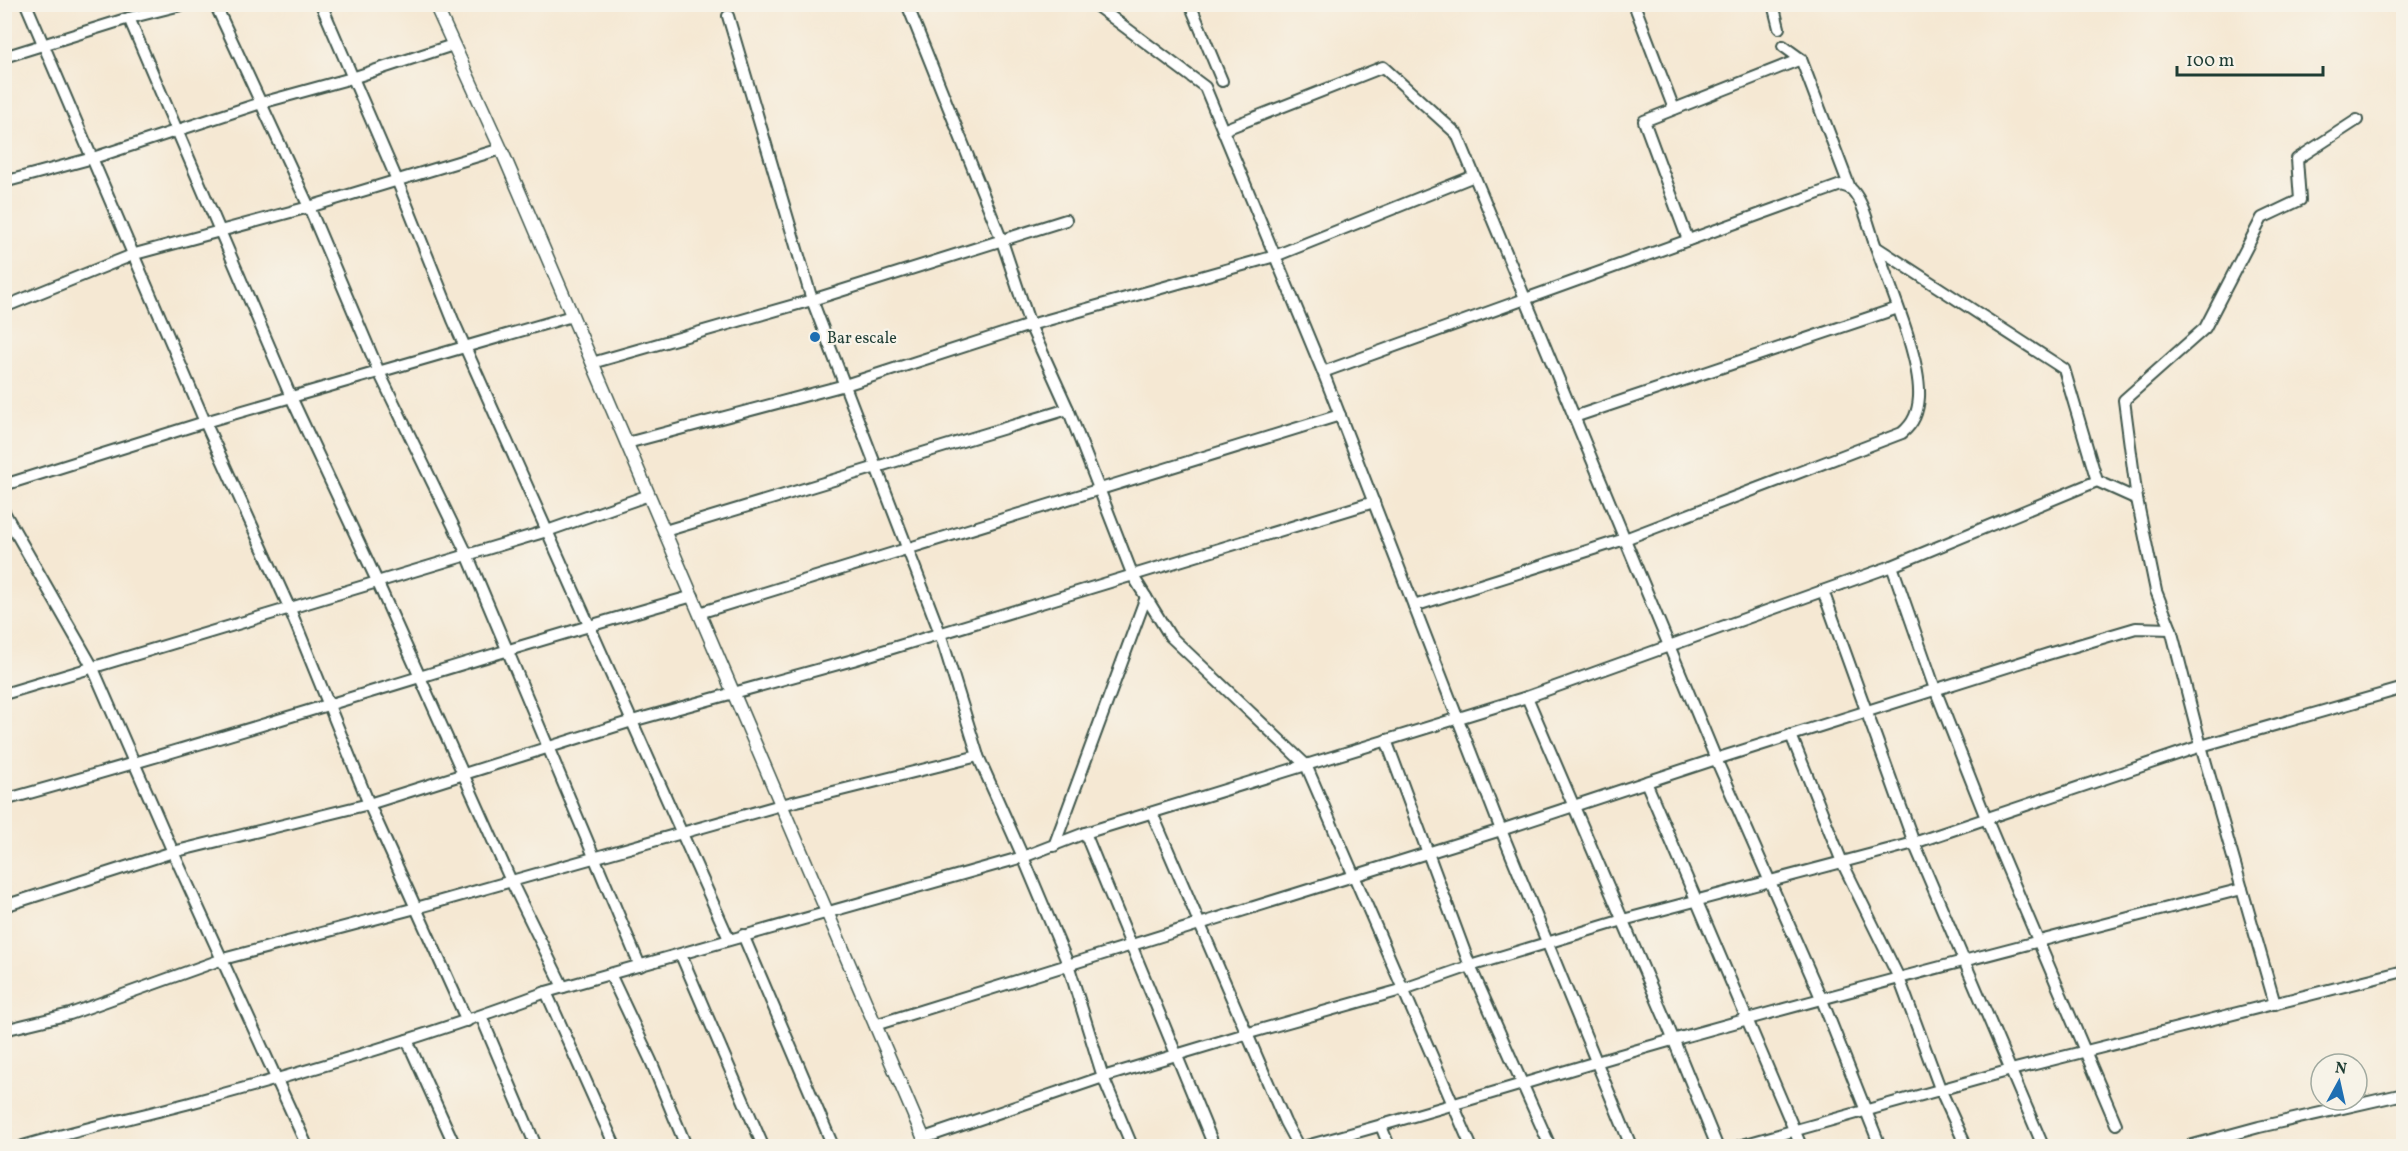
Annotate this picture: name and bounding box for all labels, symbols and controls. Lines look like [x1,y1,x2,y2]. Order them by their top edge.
scale bar [2177,39,2322,77]
text: 100 m [2186,49,2235,74]
place label: Bar escale [827,328,897,350]
marker: Bar escale [808,330,822,344]
north arrow [2309,1052,2369,1112]
text: N [2334,1057,2348,1081]

